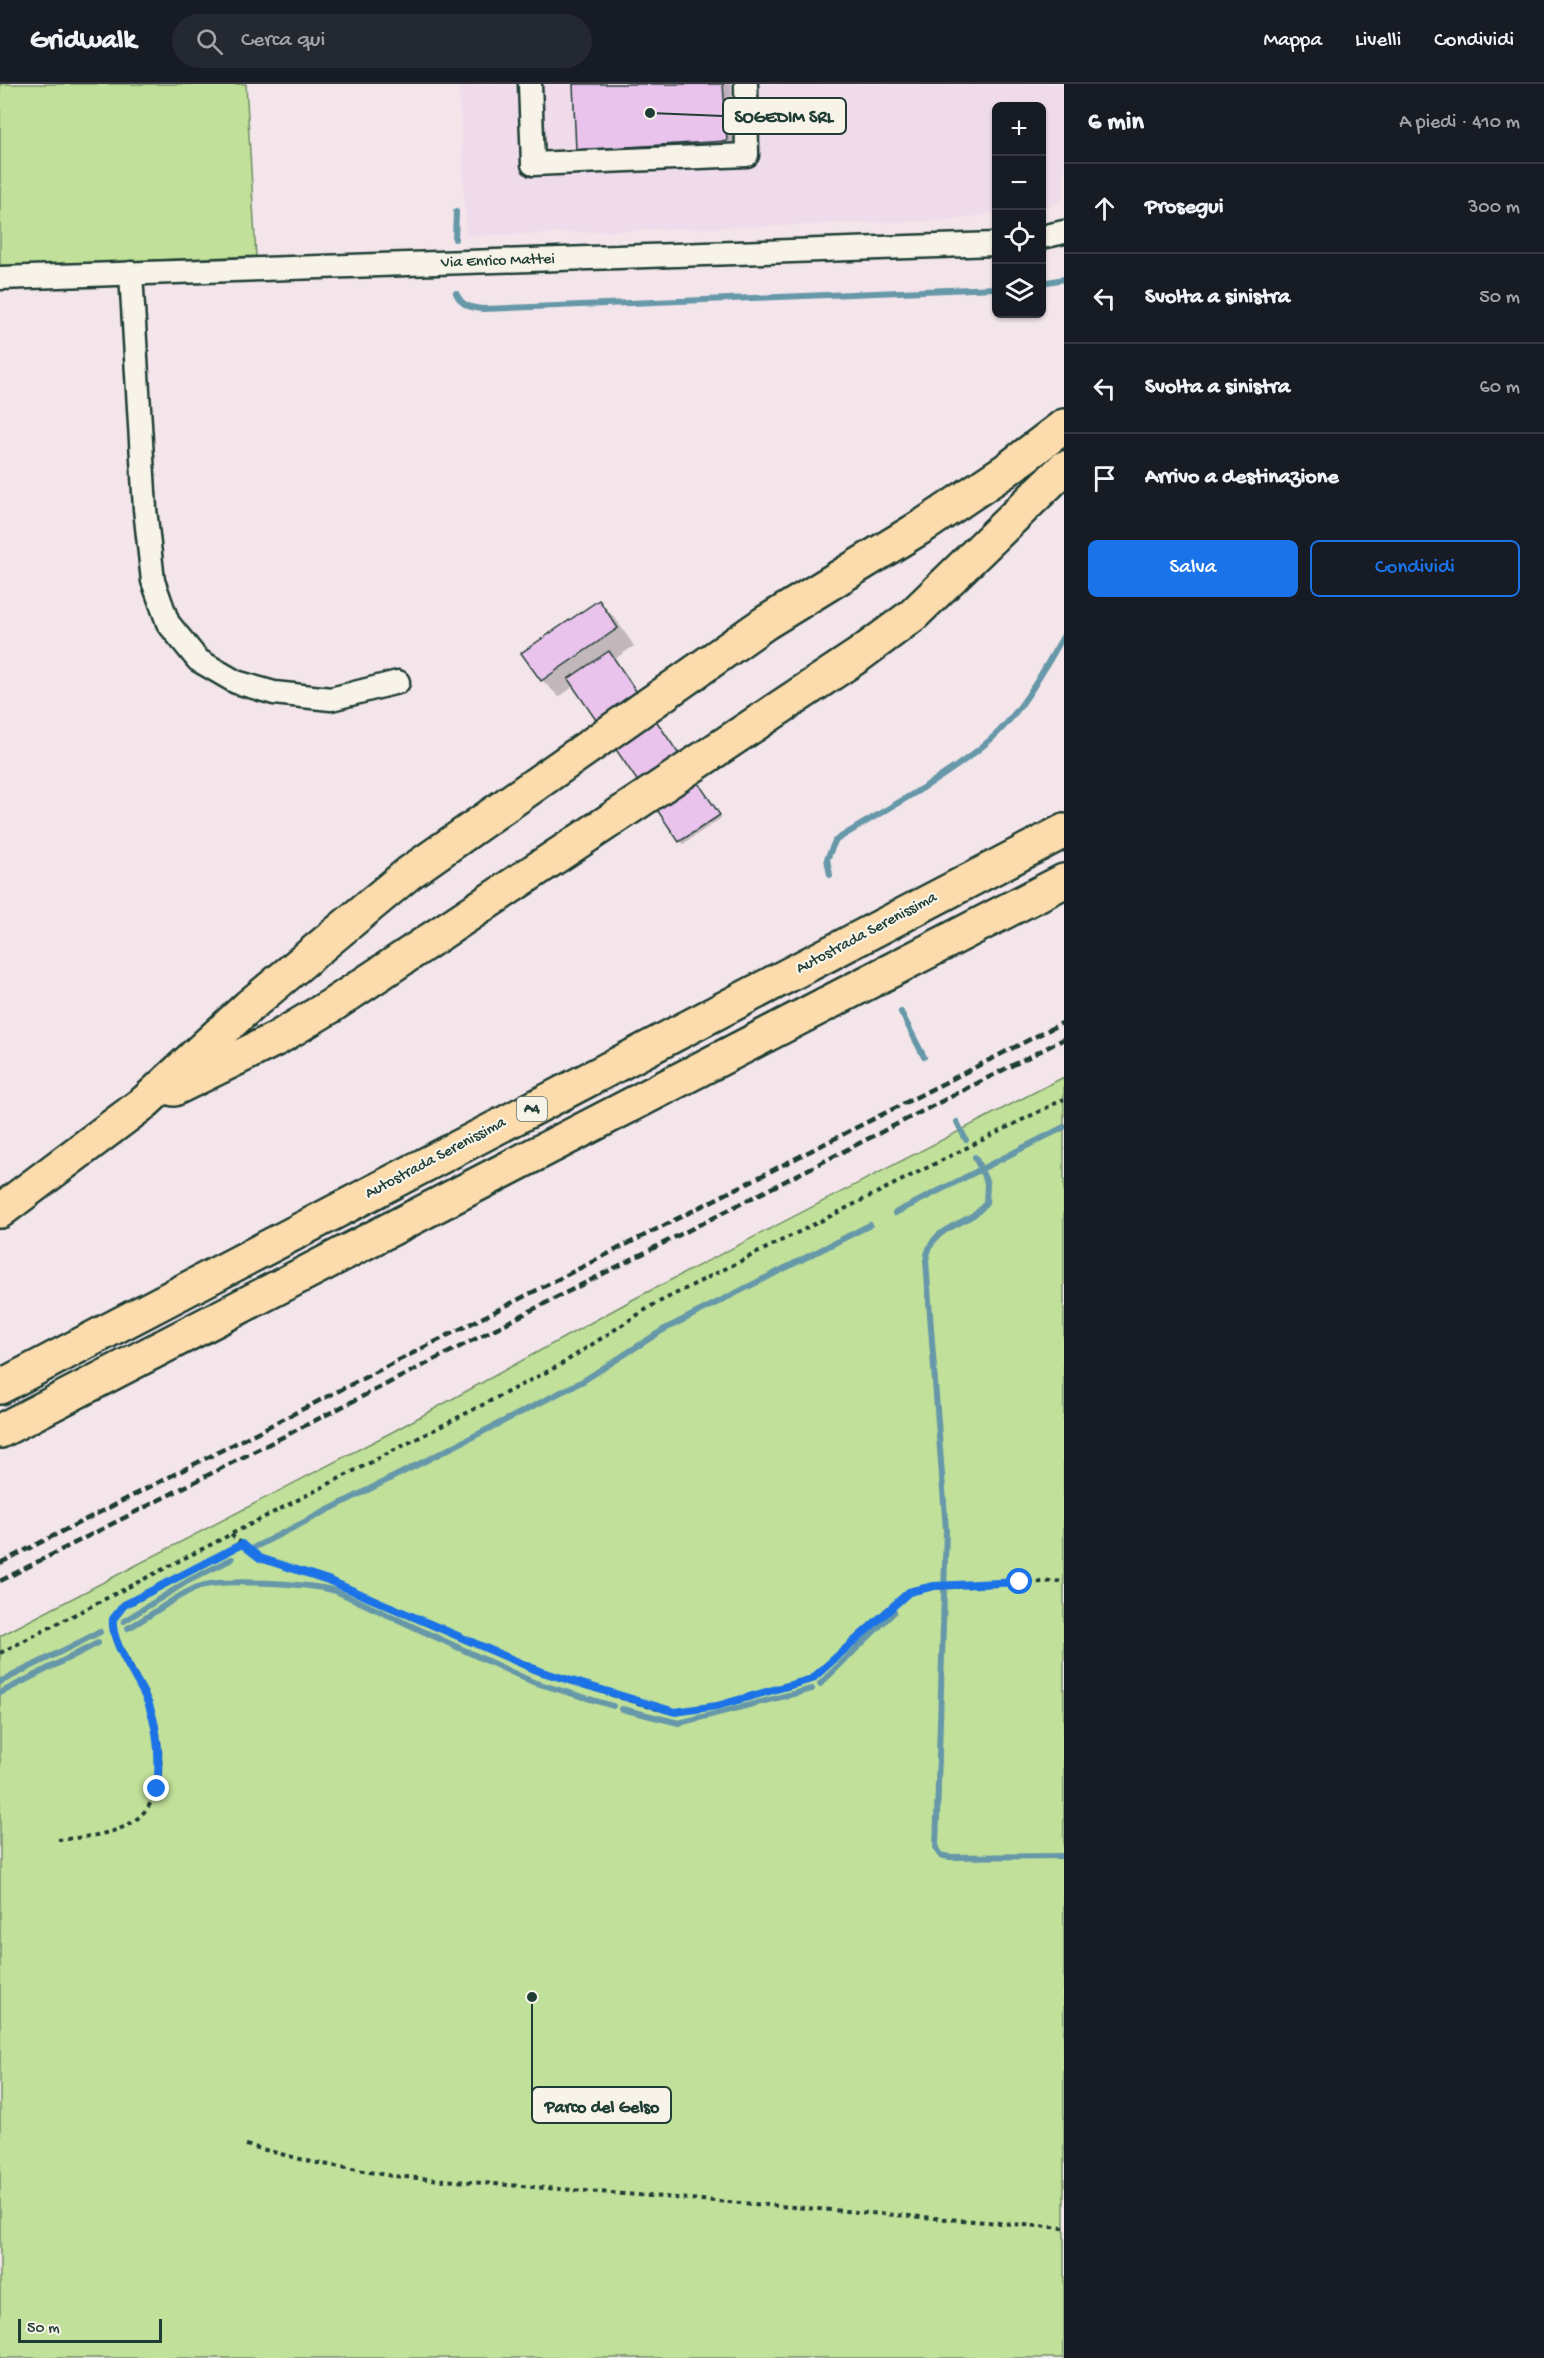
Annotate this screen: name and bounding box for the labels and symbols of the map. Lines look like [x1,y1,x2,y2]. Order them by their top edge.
callout: SOGEDIM SRL [723,98,846,134]
text: SOGEDIM SRL [735,108,835,129]
street label: Via Enrico Mattei [440,251,555,274]
street label: Autostrada Serenissima [793,888,942,979]
road number: A4 [517,1097,547,1121]
street label: Autostrada Serenissima [362,1113,511,1204]
route start [1006,1568,1032,1594]
route end [143,1775,169,1801]
callout: Parco del Gelso [532,2087,671,2123]
text: Parco del Gelso [544,2098,660,2119]
scale bar [18,2316,162,2344]

